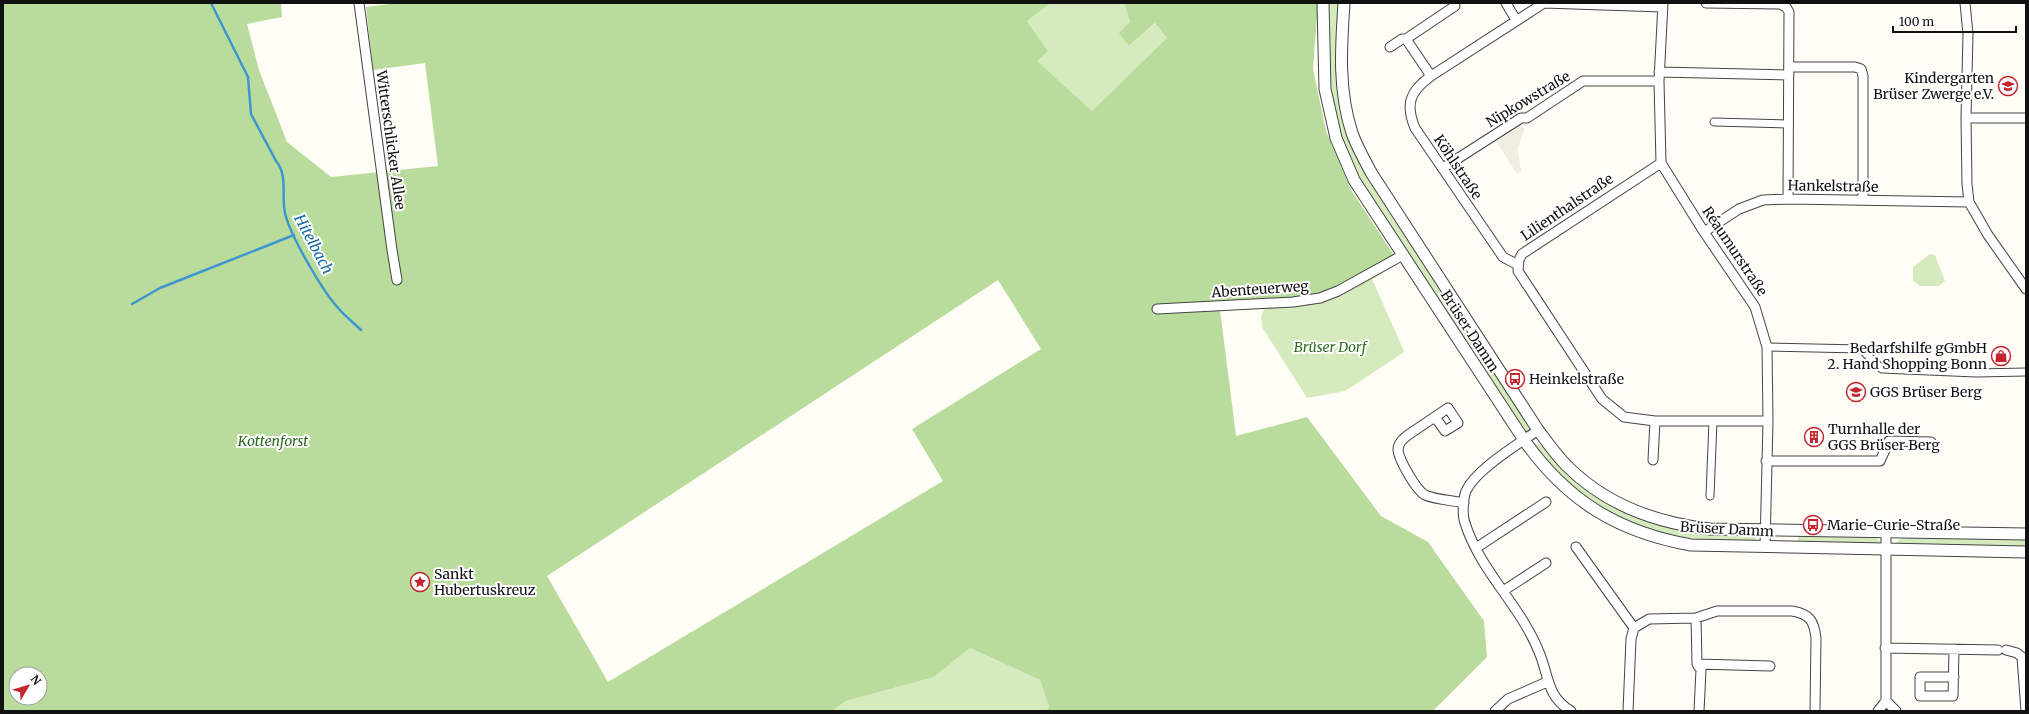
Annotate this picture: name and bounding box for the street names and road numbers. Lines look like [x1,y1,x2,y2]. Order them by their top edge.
street label: Nipkowstraße [1483,67,1573,131]
street label: Witterschlicker Allee [372,68,410,211]
street label: Köhlstraße [1430,131,1486,203]
street label: Lilienthalstraße [1517,169,1617,245]
street label: Hankelstraße [1787,176,1879,196]
street label: Réaumurstraße [1698,203,1772,299]
street label: Abenteuerweg [1210,277,1310,301]
street label: Brüser Damm [1437,287,1503,375]
street label: Brüser Damm [1680,518,1775,540]

